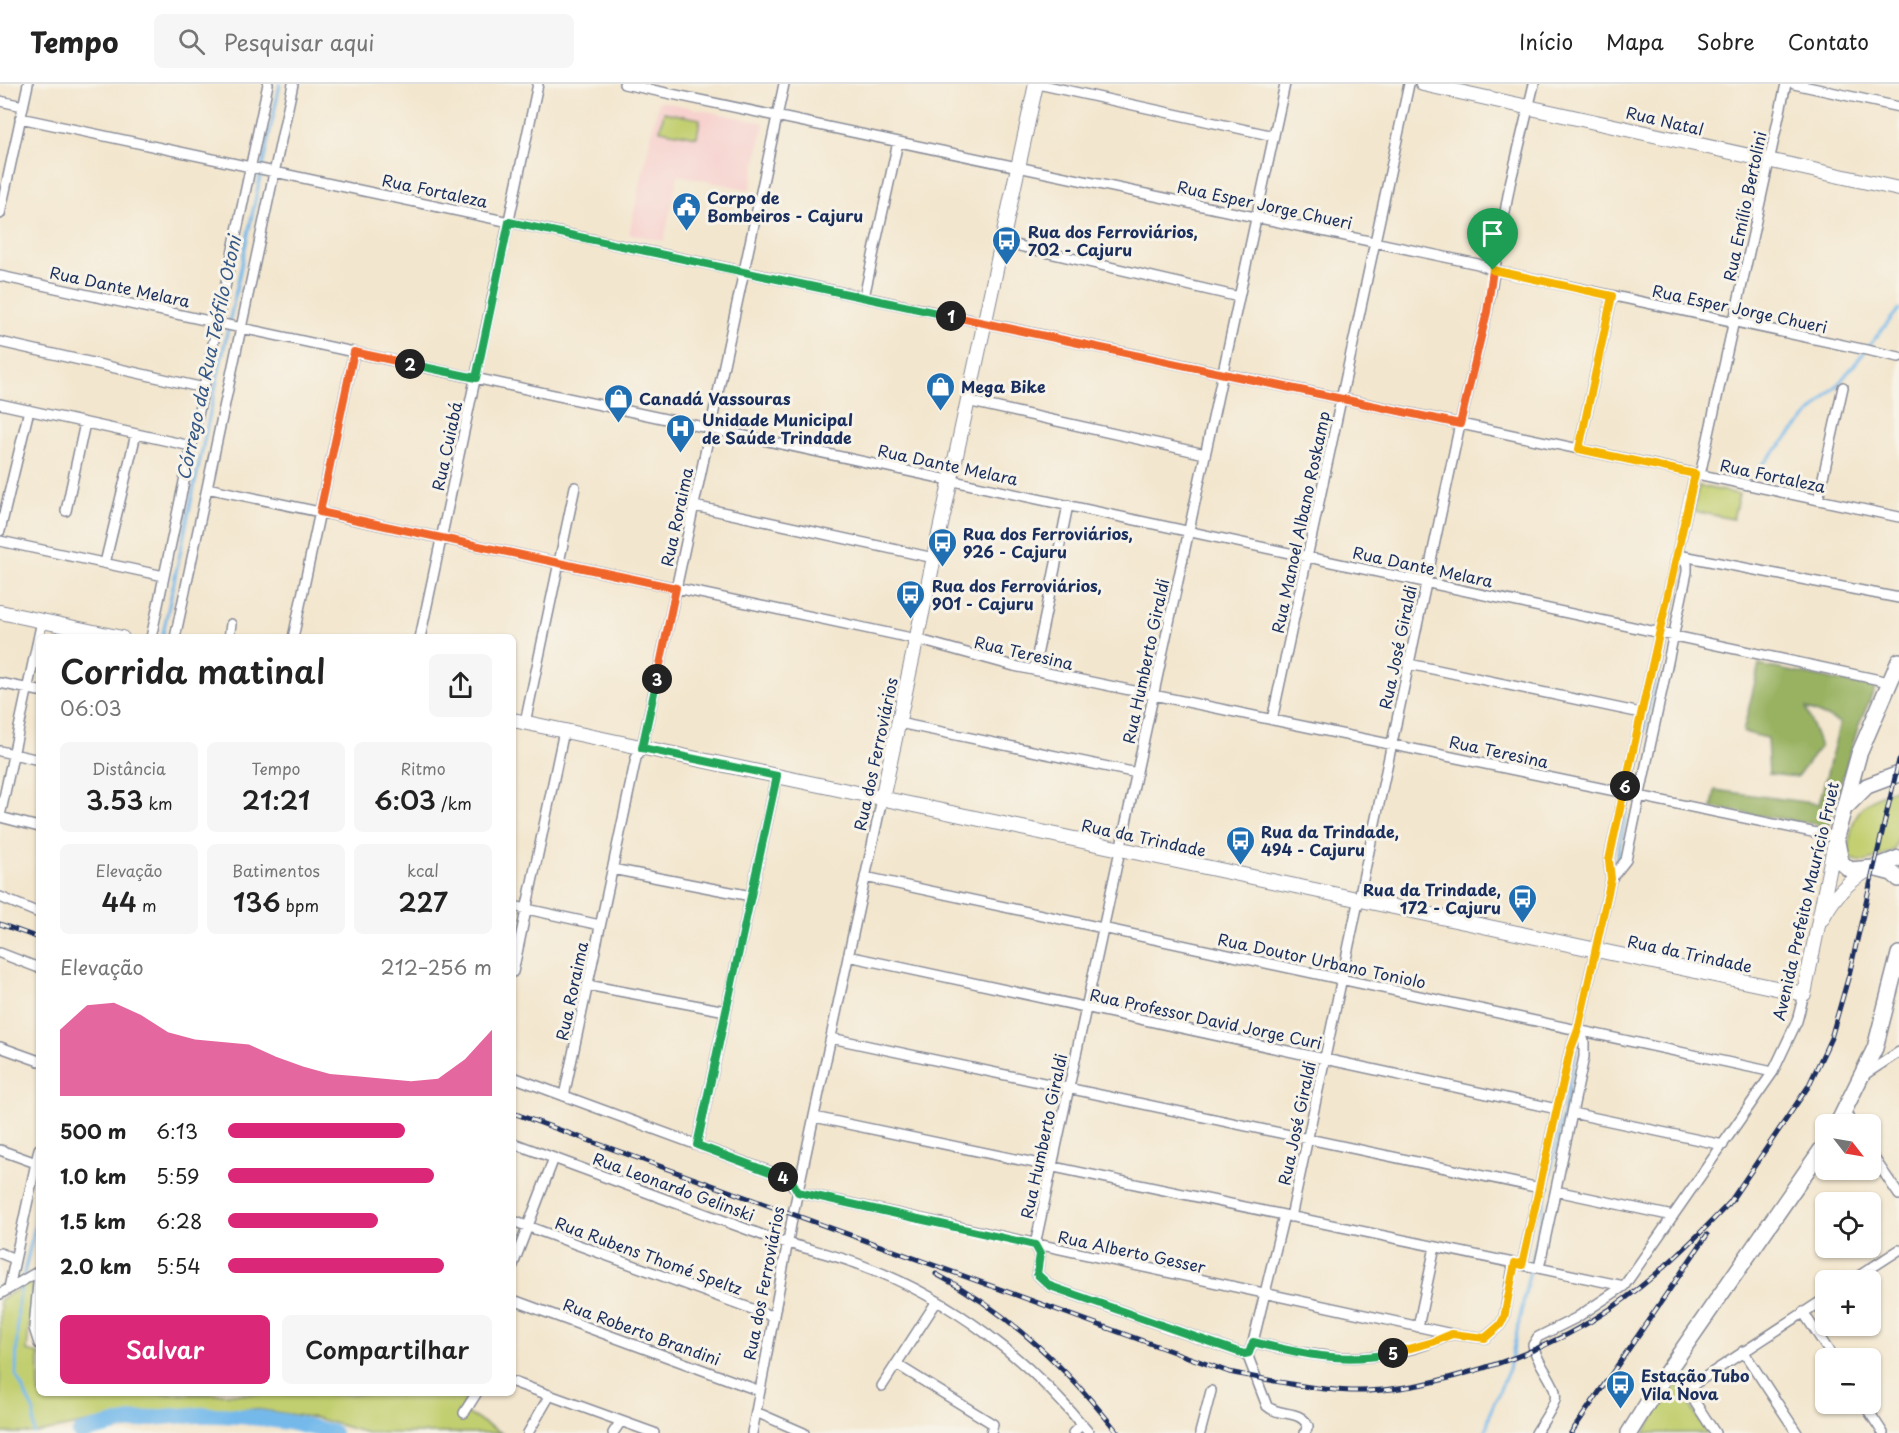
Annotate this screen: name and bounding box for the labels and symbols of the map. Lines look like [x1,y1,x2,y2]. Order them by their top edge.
street label: Rua Natal [1624,99,1706,141]
street label: Rua Emílio Bertolini [1716,129,1772,283]
street label: Rua Fortaleza [380,167,491,213]
street label: Rua Esper Jorge Chueri [1175,174,1355,234]
place label: Corpo de Bombeiros - Cajuru [707,185,863,227]
public building icon: Corpo de Bombeiros - Cajuru [670,190,702,232]
pin [1467,208,1518,270]
place label: Rua dos Ferroviários, 702 - Cajuru [1028,219,1198,261]
bus stop icon: Rua dos Ferroviários, 702 - Cajuru [991,224,1023,266]
water label: Córrego da Rua Teófilo Otoni [169,231,248,483]
street label: Rua Dante Melara [48,259,192,313]
street label: Rua Esper Jorge Chueri [1650,278,1830,338]
pin: 1 [936,301,966,331]
pin: 2 [395,349,425,379]
shop icon: Mega Bike [924,370,956,412]
place label: Mega Bike [961,374,1046,398]
shop icon: Canadá Vassouras [602,382,634,424]
place label: Canadá Vassouras [639,386,791,410]
street label: Rua Cuiabá [425,399,467,493]
place label: Unidade Municipal de Saúde Trindade [702,407,853,449]
street label: Rua Manoel Albano Roskamp [1265,409,1335,635]
hospital icon: Unidade Municipal de Saúde Trindade [665,412,697,454]
street label: Rua Dante Melara [876,437,1020,491]
street label: Rua Fortaleza [1718,452,1829,498]
street label: Rua Roraima [654,465,698,569]
place label: Rua dos Ferroviários, 926 - Cajuru [963,521,1133,563]
bus stop icon: Rua dos Ferroviários, 926 - Cajuru [926,526,958,568]
street label: Rua Dante Melara [1351,539,1495,593]
place label: Rua dos Ferroviários, 901 - Cajuru [932,573,1102,615]
street label: Rua Humberto Giraldi [1116,576,1174,746]
bus stop icon: Rua dos Ferroviários, 901 - Cajuru [895,578,927,620]
street label: Rua José Giraldi [1372,583,1422,711]
street label: Rua Teresina [972,629,1076,675]
pin: 3 [642,664,672,694]
street label: Rua dos Ferroviários [847,675,903,833]
street label: Rua Teresina [1447,729,1551,773]
pin: 6 [1610,771,1640,801]
street label: Avenida Prefeito Maurício Fruet [1766,779,1844,1023]
street label: Rua da Trindade [1080,812,1208,862]
place label: Rua da Trindade, 494 - Cajuru [1261,819,1399,861]
bus stop icon: Rua da Trindade, 494 - Cajuru [1224,824,1256,866]
place label: Rua da Trindade, 172 - Cajuru [1363,877,1501,919]
bus stop icon: Rua da Trindade, 172 - Cajuru [1506,882,1538,924]
street label: Rua Doutor Urbano Toniolo [1216,926,1428,994]
street label: Rua da Trindade [1626,928,1754,978]
street label: Rua Roraima [549,939,593,1043]
street label: Rua Professor David Jorge Curi [1088,982,1324,1054]
street label: Rua Humberto Giraldi [1014,1051,1072,1221]
street label: Rua José Giraldi [1271,1059,1321,1187]
north arrow [1815,1114,1881,1180]
street label: Rua Leonardo Gelinski [590,1146,758,1226]
pin: 4 [768,1162,798,1192]
street label: Rua dos Ferroviários [736,1204,790,1362]
street label: Rua Rubens Thomé Speltz [552,1210,746,1300]
street label: Rua Alberto Gesser [1056,1224,1209,1278]
street label: Rua Roberto Brandini [560,1291,724,1371]
pin: 5 [1378,1338,1408,1368]
place label: Estação Tubo Vila Nova [1641,1363,1750,1405]
bus stop icon: Estação Tubo Vila Nova [1604,1368,1636,1410]

